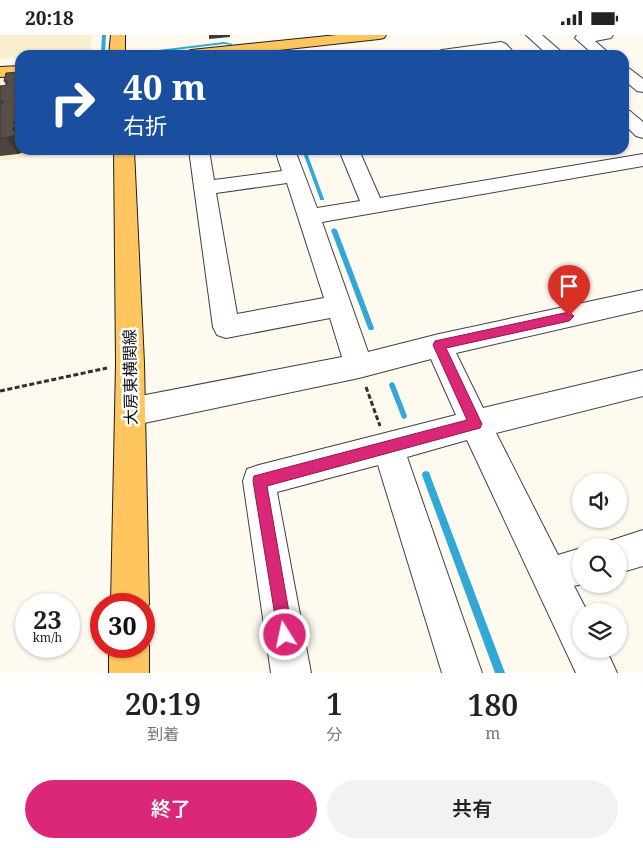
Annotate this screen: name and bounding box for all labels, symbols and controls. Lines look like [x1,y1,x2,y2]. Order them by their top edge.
text: 20:18 [25,5,74,31]
text: 40 m [123,63,206,110]
icon: right [40,70,105,135]
text: 右折 [123,110,167,140]
pin [548,265,590,316]
icon: arrive [555,272,583,300]
street label: 大房東横関線 [118,329,142,425]
map controls [572,473,627,658]
button: sound [572,473,627,528]
button: search [572,538,627,593]
speed limit sign: 30 [90,593,155,658]
text: 23 [33,602,62,636]
button: layers [572,603,627,658]
position arrow [258,608,310,660]
text: km/h [33,629,62,646]
text: 20:19 [125,683,201,724]
text: 1 [326,683,343,724]
text: 180 [468,684,518,725]
text: m [485,722,500,744]
text: 到着 [147,723,179,745]
text: 分 [326,723,342,745]
button: 終了 [25,780,317,838]
button: 共有 [327,780,618,838]

